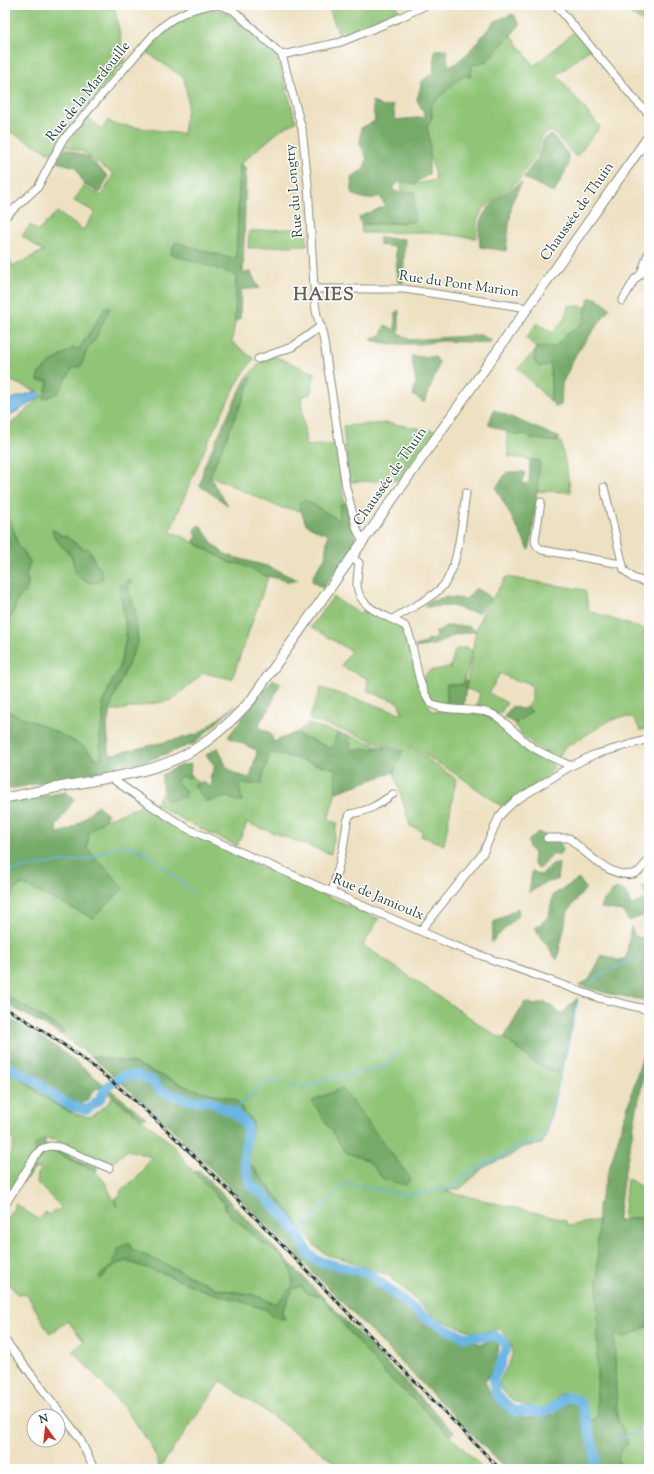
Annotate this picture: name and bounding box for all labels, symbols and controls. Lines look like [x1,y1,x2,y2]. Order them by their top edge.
street label: Rue de la Mardouille [42,38,136,146]
street label: Rue du Longtry [281,143,309,239]
street label: Chaussée de Thuin [536,159,620,265]
street label: Rue du Pont Marion [398,267,520,303]
district label: HAIES [293,283,355,309]
street label: Chaussée de Thuin [349,424,433,530]
street label: Rue de Jamioulx [329,870,427,926]
north arrow [26,1408,66,1448]
text: N [36,1410,50,1428]

